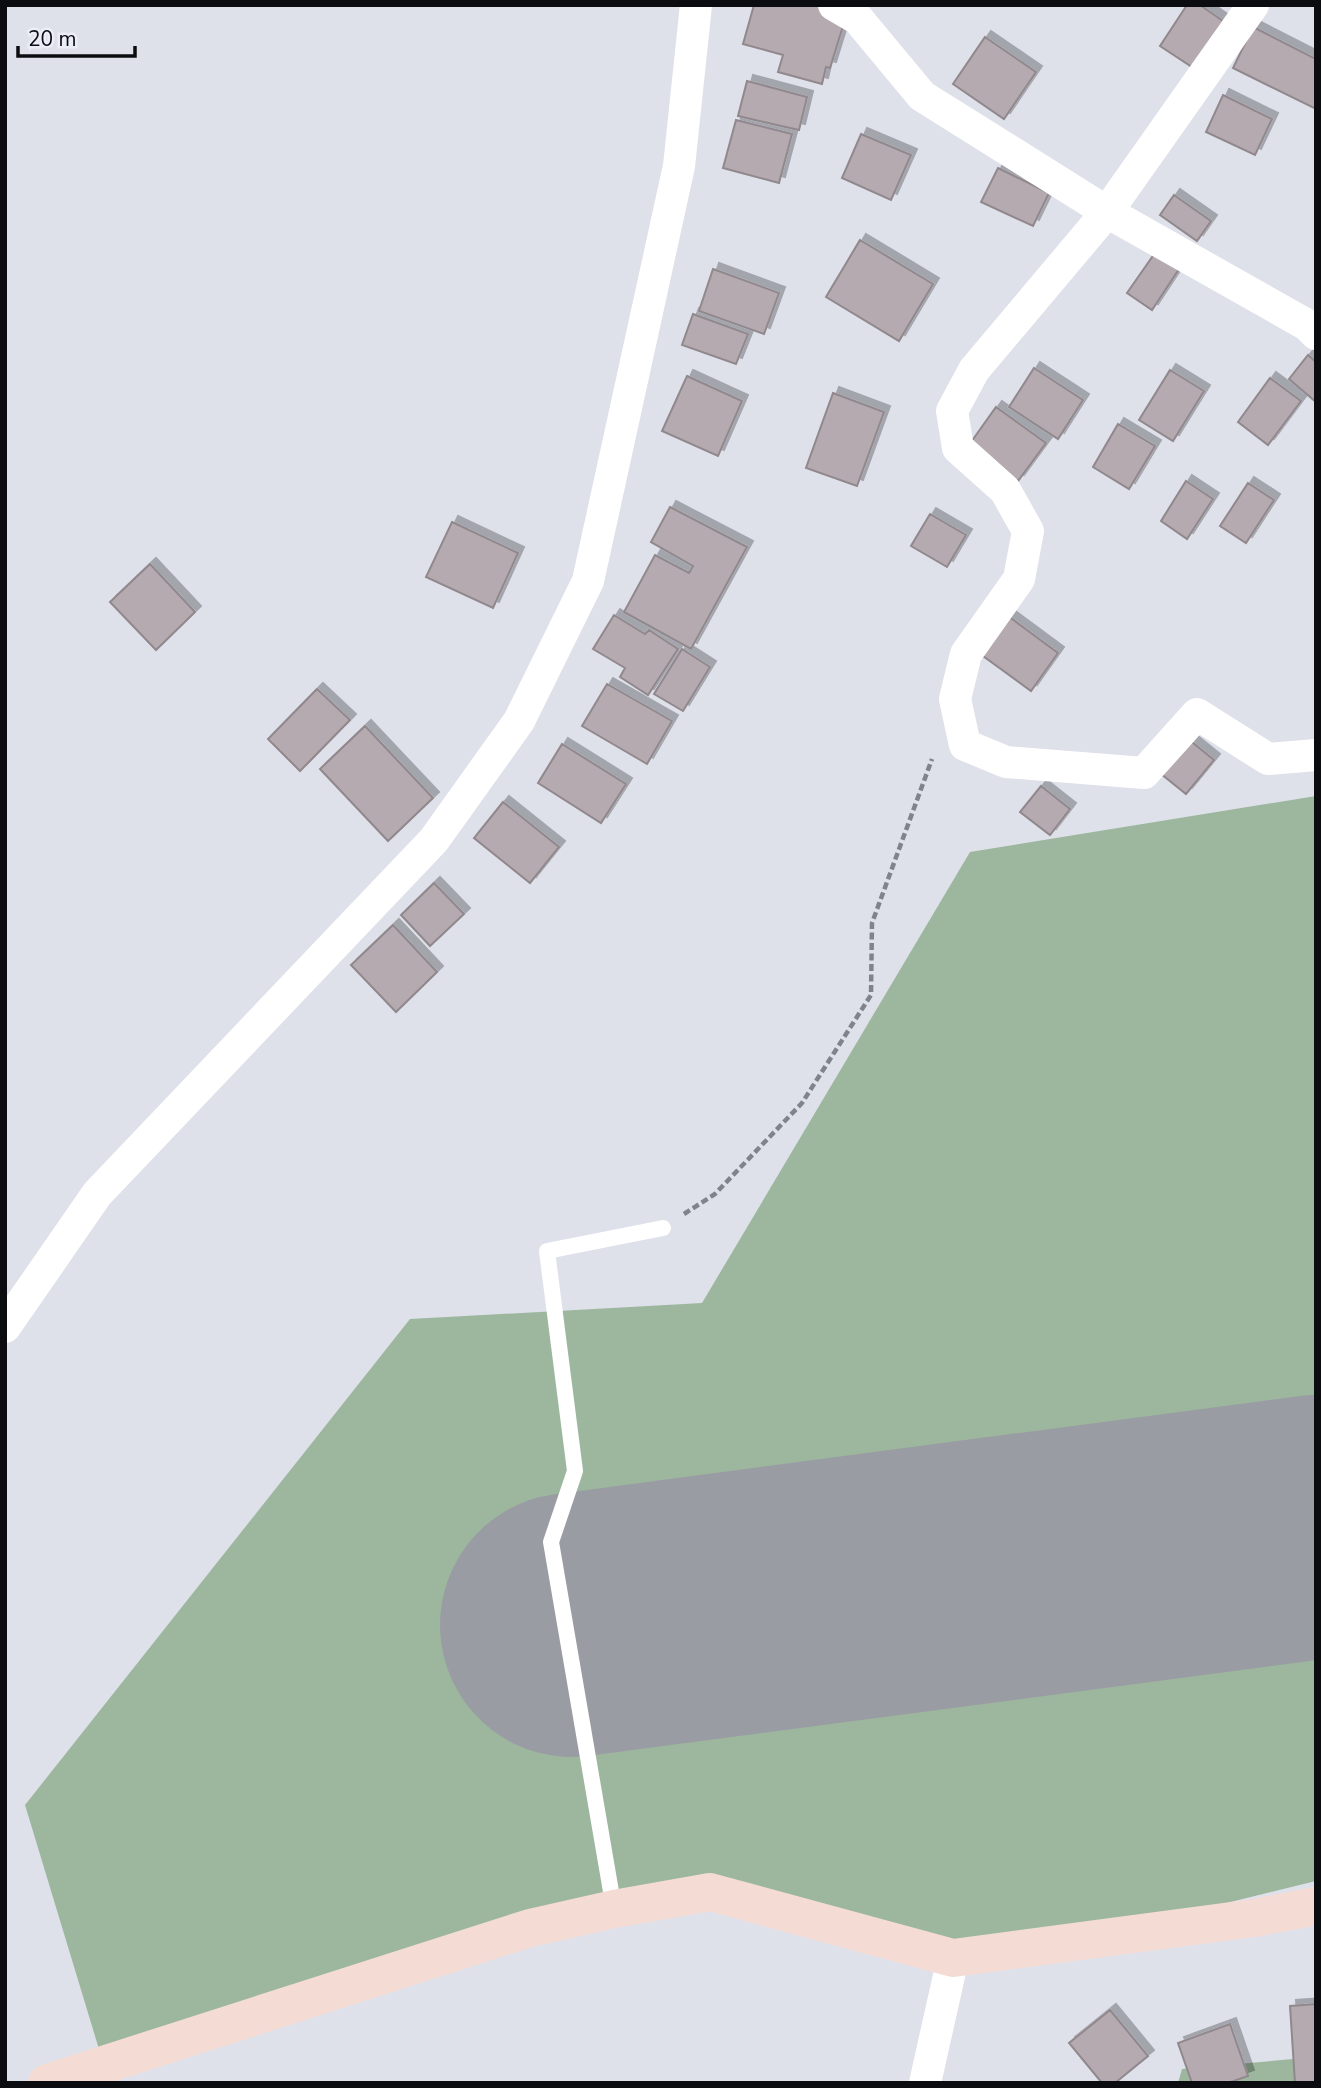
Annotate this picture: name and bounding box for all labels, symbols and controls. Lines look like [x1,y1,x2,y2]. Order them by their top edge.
scale bar [18,14,135,58]
text: 20 m [28,25,77,53]

